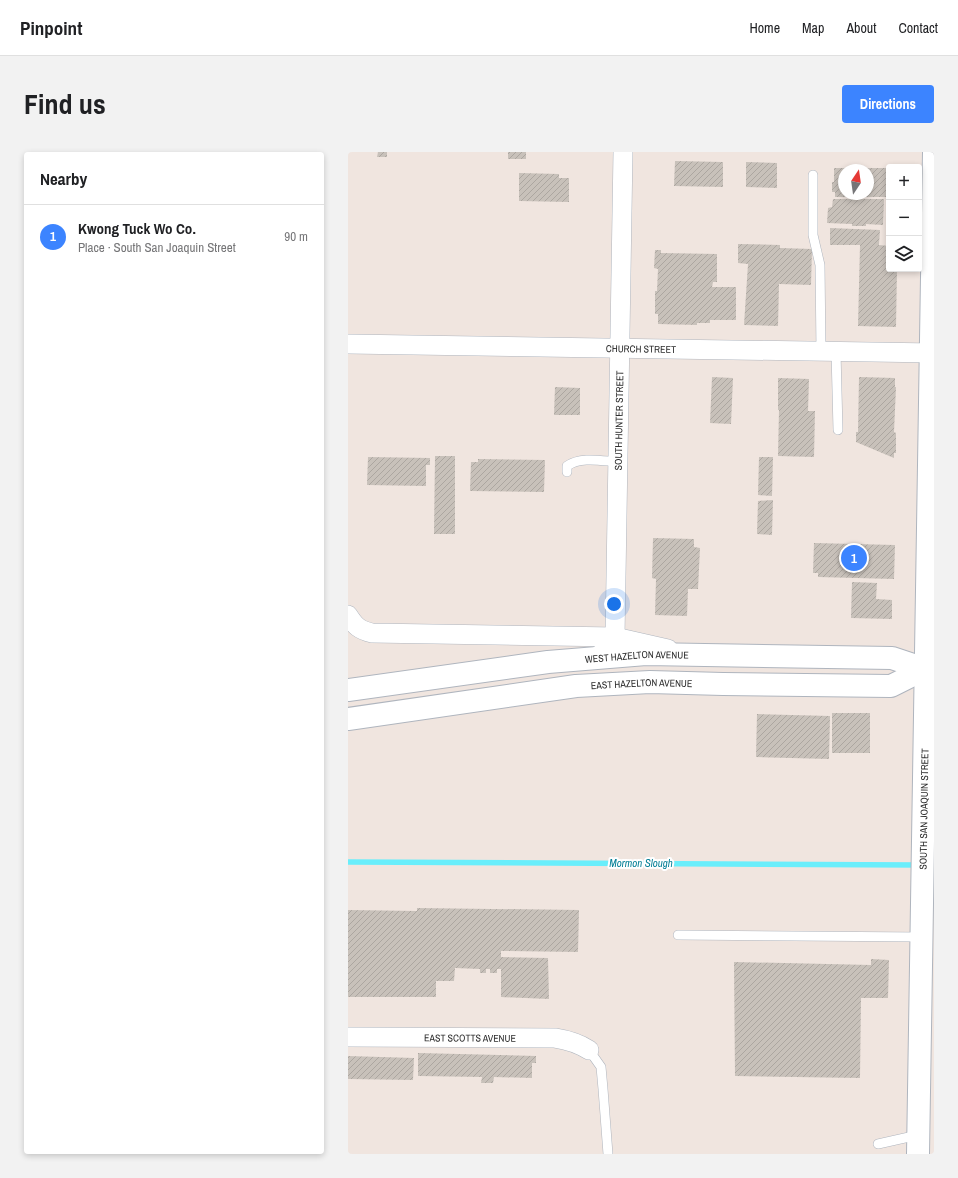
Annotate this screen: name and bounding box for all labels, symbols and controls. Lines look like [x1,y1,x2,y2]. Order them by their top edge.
text: Pinpoint [20,15,82,41]
text: Home [749,19,780,37]
text: Map [802,19,824,37]
text: About [846,19,876,37]
text: Contact [898,19,938,37]
text: Find us [24,85,106,123]
button: Directions [842,85,934,123]
north arrow [838,164,874,200]
map controls [886,164,922,272]
button: + [886,164,922,200]
text: Nearby [40,167,87,190]
button: − [886,200,922,236]
text: Kwong Tuck Wo Co. [78,218,196,239]
text: 1 [50,228,56,245]
text: 90 m [284,228,308,245]
button: layers [886,236,922,272]
text: Place · South San Joaquin Street [78,239,236,256]
street label: CHURCH STREET [606,342,676,356]
street label: SOUTH HUNTER STREET [612,370,626,471]
pin: 1 [841,543,867,573]
your location [604,594,624,614]
street label: WEST HAZELTON AVENUE [584,648,689,666]
street label: EAST HAZELTON AVENUE [590,676,693,692]
street label: SOUTH SAN JOAQUIN STREET [917,748,931,870]
water label: Mormon Slough [609,856,673,870]
street label: EAST SCOTTS AVENUE [424,1031,516,1045]

